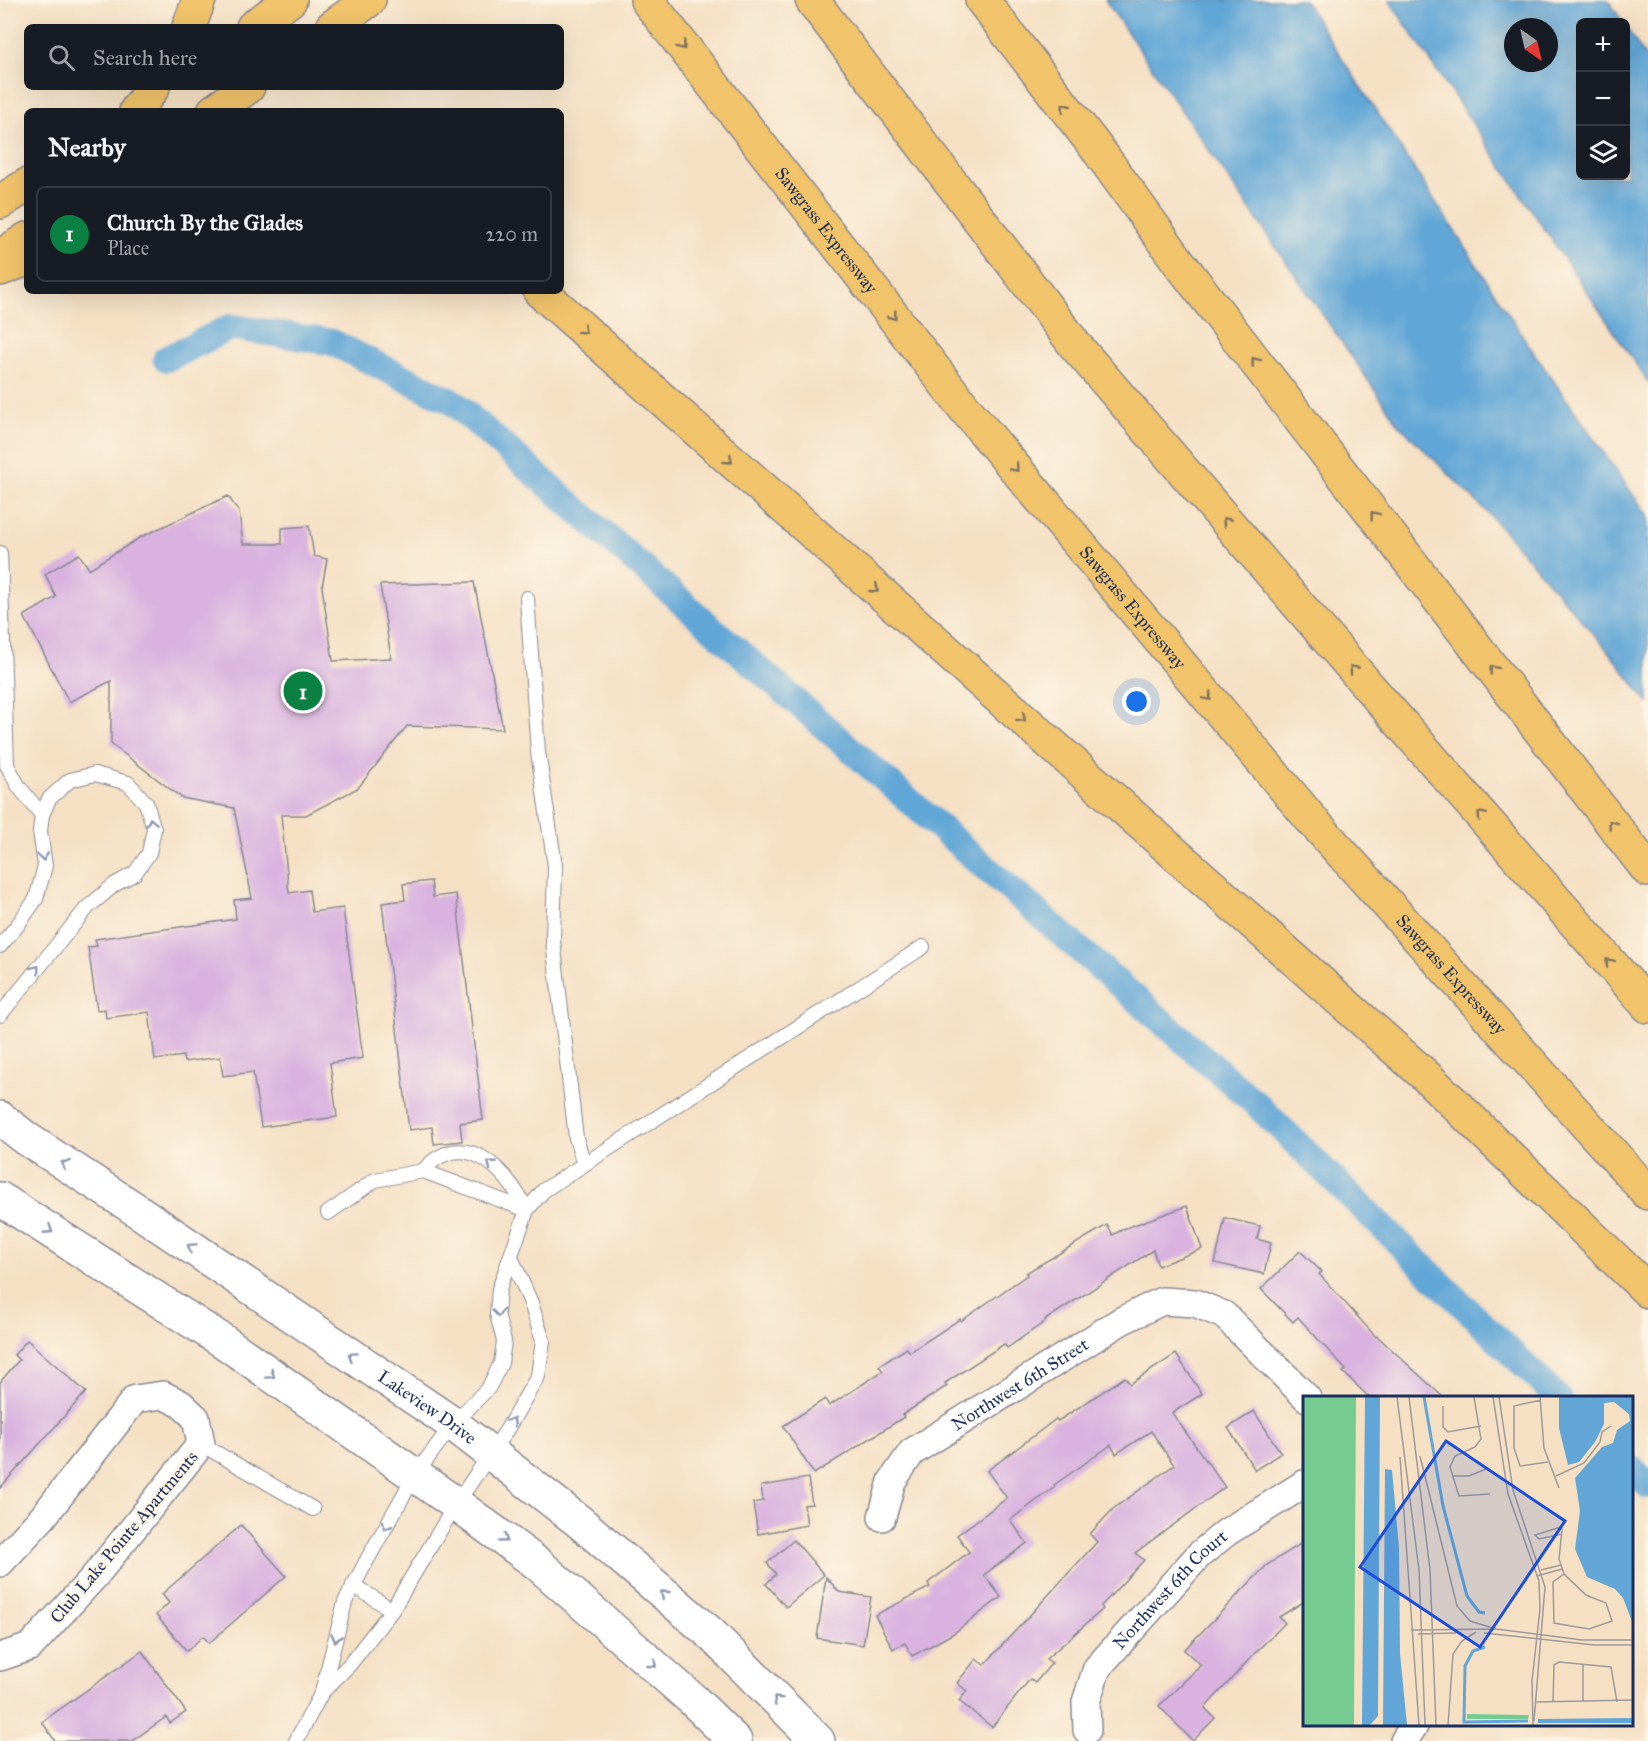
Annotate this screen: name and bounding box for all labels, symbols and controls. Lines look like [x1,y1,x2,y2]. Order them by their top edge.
north arrow [1504,18,1558,72]
map controls [1576,18,1630,180]
button: + [1576,18,1630,72]
search box [24,24,564,90]
one-way arrow [675,40,686,51]
icon: search [45,41,78,74]
text: Search here [93,44,197,71]
button: − [1576,72,1630,126]
one-way arrow [1062,103,1073,114]
button: layers [1576,126,1630,180]
text: Nearby [48,131,126,163]
street label: Sawgrass Expressway [770,163,883,299]
text: Church By the Glades [107,209,303,236]
text: 1 [66,222,73,246]
text: 220 m [486,222,538,246]
text: Place [107,236,149,260]
one-way arrow [885,309,896,320]
one-way arrow [577,323,587,334]
one-way arrow [1251,356,1262,367]
one-way arrow [722,453,733,464]
one-way arrow [1008,461,1019,472]
one-way arrow [1370,511,1381,522]
one-way arrow [1222,517,1233,528]
street label: Sawgrass Expressway [1075,542,1191,674]
one-way arrow [868,582,879,593]
one-way arrow [1349,665,1360,676]
one-way arrow [1489,665,1500,676]
pin: 1 [284,668,322,714]
your location [1122,687,1151,716]
one-way arrow [1201,690,1212,701]
one-way arrow [1015,711,1025,722]
one-way arrow [1477,812,1488,822]
one-way arrow [145,817,158,827]
one-way arrow [1609,819,1620,830]
one-way arrow [37,853,49,862]
street label: Sawgrass Expressway [1391,910,1511,1040]
one-way arrow [1606,958,1617,969]
one-way arrow [29,964,40,975]
one-way arrow [61,1159,71,1171]
one-way arrow [487,1160,498,1171]
one-way arrow [43,1223,53,1235]
one-way arrow [186,1243,197,1254]
one-way arrow [492,1309,505,1318]
street label: Northwest 6th Street [947,1333,1093,1435]
one-way arrow [348,1352,359,1363]
street label: Lakeview Drive [374,1365,481,1449]
one-way arrow [265,1368,276,1379]
inset map [1303,1396,1633,1726]
one-way arrow [505,1417,517,1427]
street label: Club Lake Pointe Apartments [45,1446,203,1628]
one-way arrow [382,1520,393,1530]
street label: Northwest 6th Court [1108,1525,1232,1654]
one-way arrow [497,1532,508,1543]
one-way arrow [660,1590,671,1601]
one-way arrow [330,1633,343,1643]
one-way arrow [646,1657,657,1668]
one-way arrow [773,1696,784,1707]

